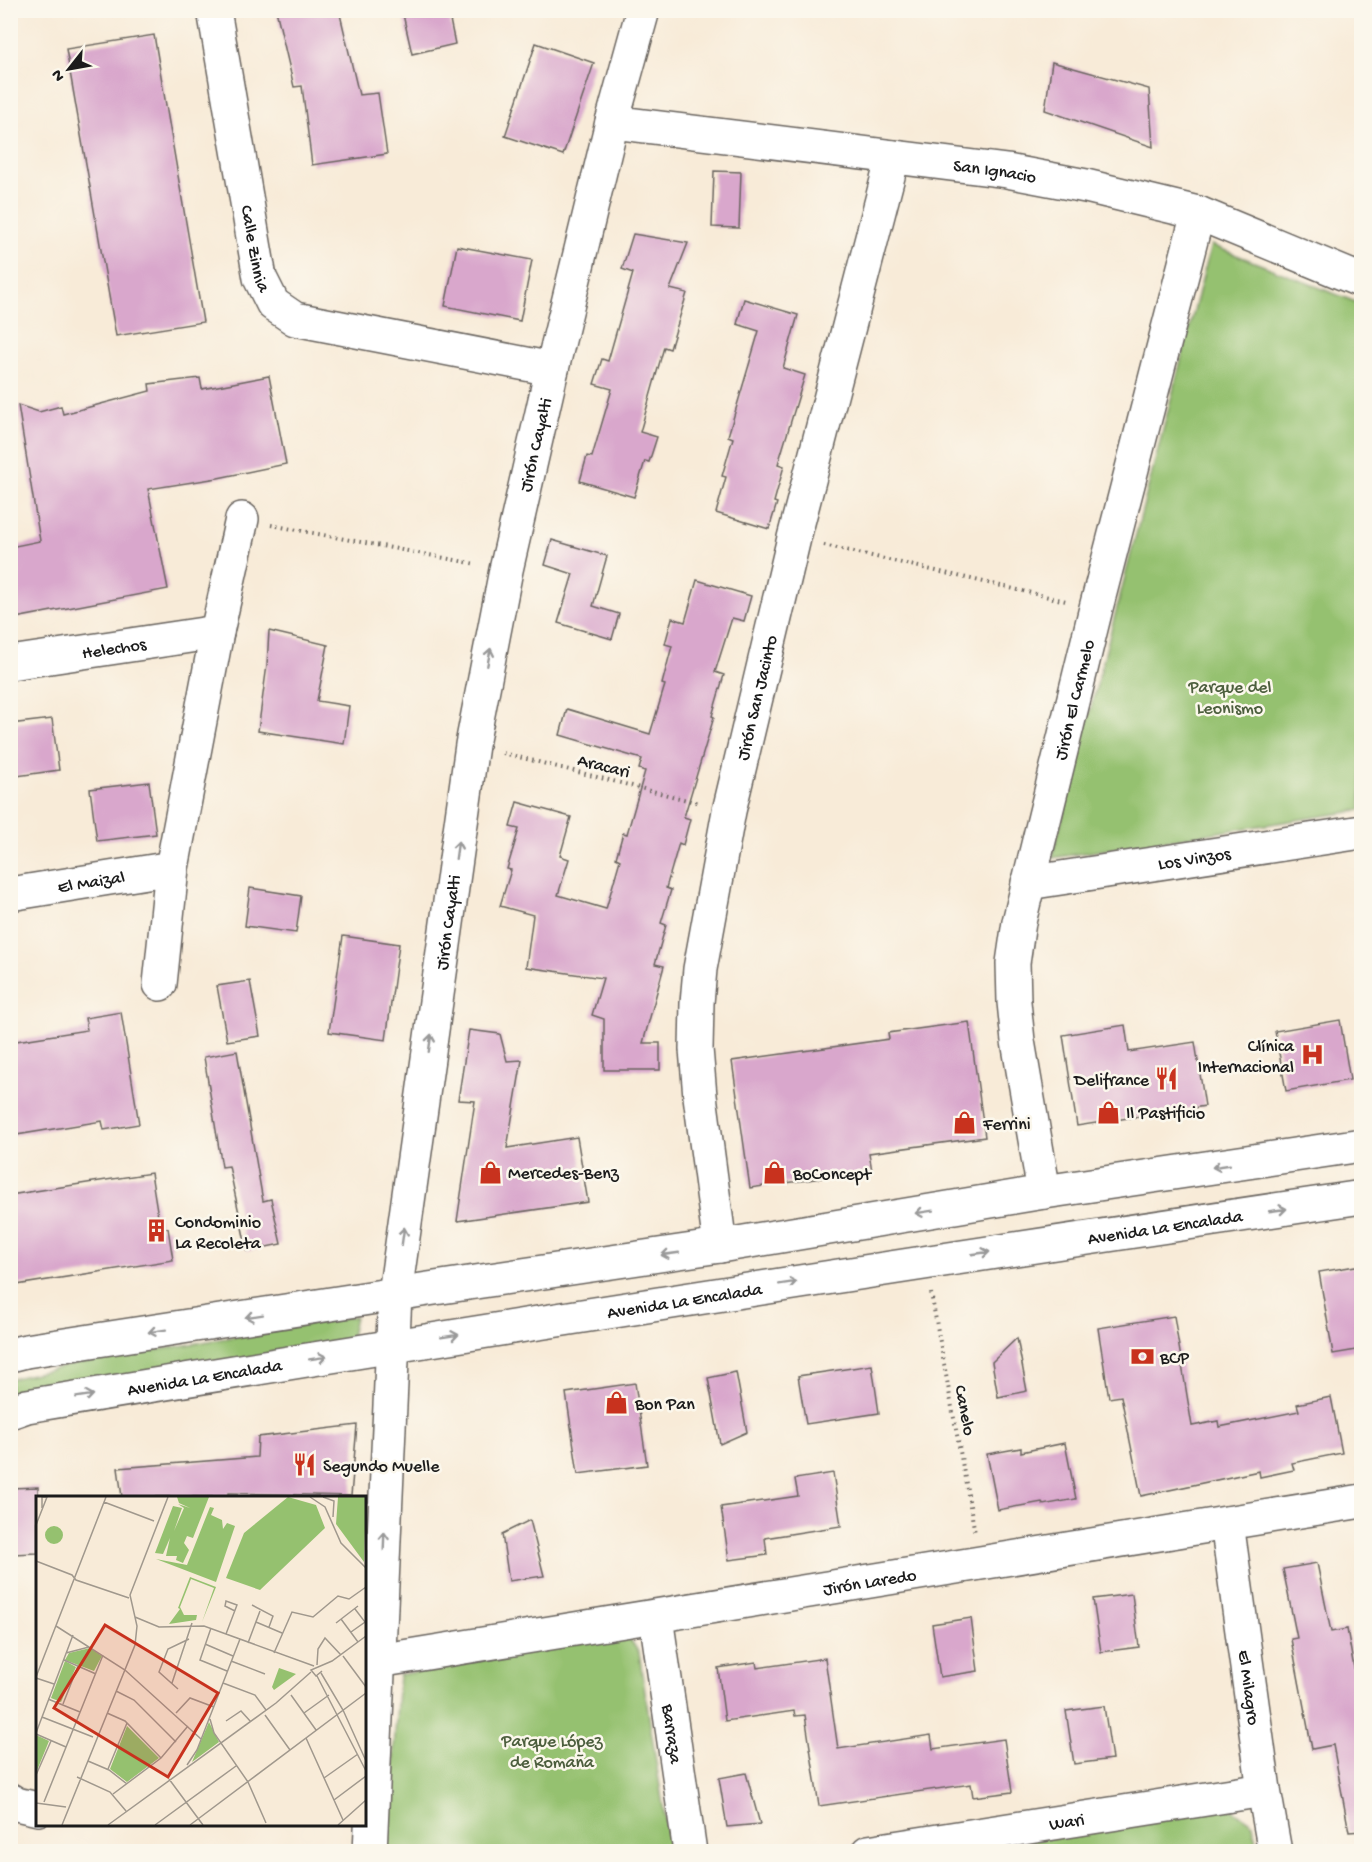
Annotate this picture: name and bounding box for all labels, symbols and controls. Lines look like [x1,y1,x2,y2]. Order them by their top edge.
north arrow [39,39,99,99]
text: N [48,65,70,84]
street label: San Ignacio [952,156,1038,189]
street label: Calle Zinnia [235,204,274,297]
street label: Jirón Cayalti [516,396,558,494]
street label: Jirón San Jacinto [733,633,784,763]
street label: Helechos [81,635,149,665]
street label: Jirón El Carmelo [1051,638,1101,762]
one-way arrow [484,648,495,668]
park label: Parque del Leonismo [1188,678,1271,720]
street label: Aracari [575,751,632,784]
one-way arrow [452,840,463,860]
street label: Los Vinzos [1157,844,1234,876]
street label: El Maizal [56,868,127,899]
street label: Jirón Cayalti [433,874,467,971]
one-way arrow [425,1033,436,1053]
place label: Clínica Internacional [1198,1037,1295,1079]
hospital icon: Clínica Internacional [1299,1042,1325,1068]
restaurant icon: Delifrance [1154,1066,1180,1092]
place label: Delifrance [1073,1071,1150,1092]
shop icon: Il Pastificio [1095,1099,1121,1125]
place label: Il Pastificio [1126,1104,1205,1125]
shop icon: Ferrini [952,1110,978,1136]
place label: Ferrini [982,1115,1031,1136]
shop icon: Mercedes-Benz [477,1159,503,1185]
shop icon: BoConcept [762,1160,788,1186]
one-way arrow [1211,1160,1231,1171]
place label: Mercedes-Benz [508,1164,620,1185]
place label: BoConcept [792,1165,872,1186]
one-way arrow [1267,1204,1287,1215]
one-way arrow [915,1207,935,1218]
street label: Avenida La Encalada [1086,1207,1245,1251]
place label: Condominio La Recoleta [175,1213,262,1255]
building icon: Condominio La Recoleta [144,1218,170,1244]
one-way arrow [398,1227,409,1246]
one-way arrow [660,1248,680,1259]
one-way arrow [971,1248,990,1259]
one-way arrow [778,1277,798,1288]
street label: Avenida La Encalada [606,1280,765,1325]
one-way arrow [245,1311,264,1322]
one-way arrow [147,1326,167,1337]
one-way arrow [440,1331,460,1342]
bank icon: BCP [1129,1344,1155,1370]
place label: BCP [1159,1349,1190,1370]
one-way arrow [308,1352,328,1363]
street label: Avenida La Encalada [126,1356,285,1402]
street label: Canelo [948,1383,979,1437]
shop icon: Bon Pan [604,1390,630,1416]
one-way arrow [74,1391,94,1402]
place label: Bon Pan [634,1395,695,1416]
restaurant icon: Segundo Muelle [292,1452,318,1478]
place label: Segundo Muelle [323,1457,440,1478]
inset map [36,1496,366,1826]
one-way arrow [378,1532,389,1552]
street label: Jirón Laredo [822,1566,918,1601]
street label: El Milagro [1232,1649,1263,1727]
street label: Barraza [656,1702,685,1766]
park label: Parque López de Romaña [500,1732,604,1774]
street label: Wari [1048,1810,1086,1837]

